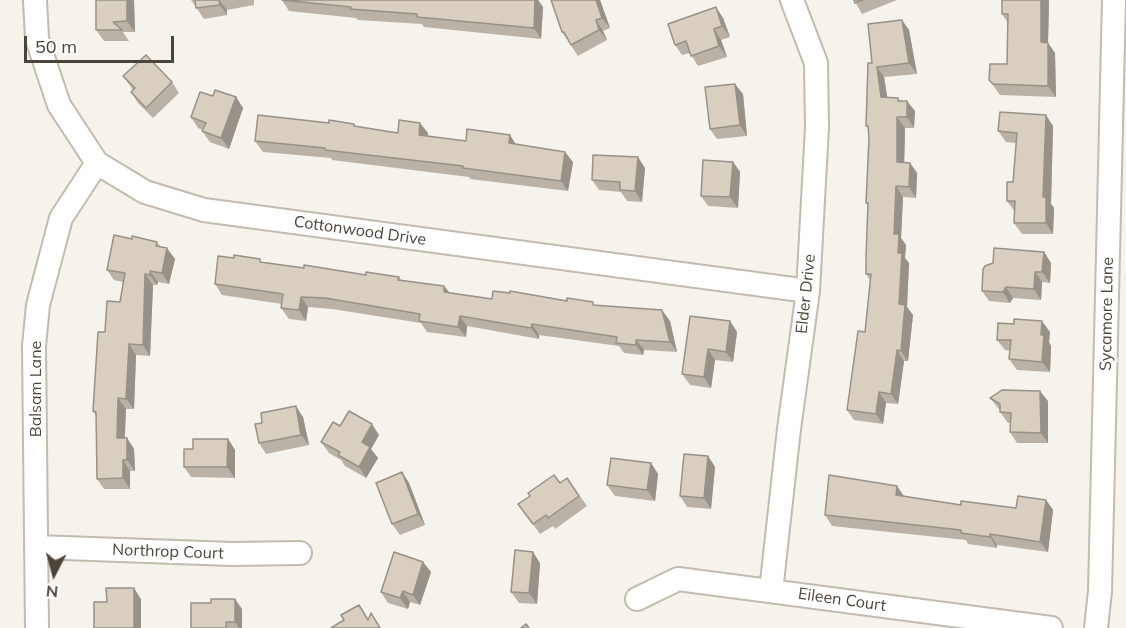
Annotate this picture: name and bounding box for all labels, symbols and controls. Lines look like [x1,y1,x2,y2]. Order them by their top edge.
scale bar [27,24,177,62]
text: 50 m [35,35,77,58]
street label: Cottonwood Drive [293,212,427,250]
street label: Elder Drive [792,253,820,335]
street label: Sycamore Lane [1096,257,1118,371]
street label: Balsam Lane [26,341,46,437]
street label: Northrop Court [112,540,224,564]
north arrow [24,544,84,604]
text: N [45,581,59,602]
street label: Eileen Court [797,584,887,616]

